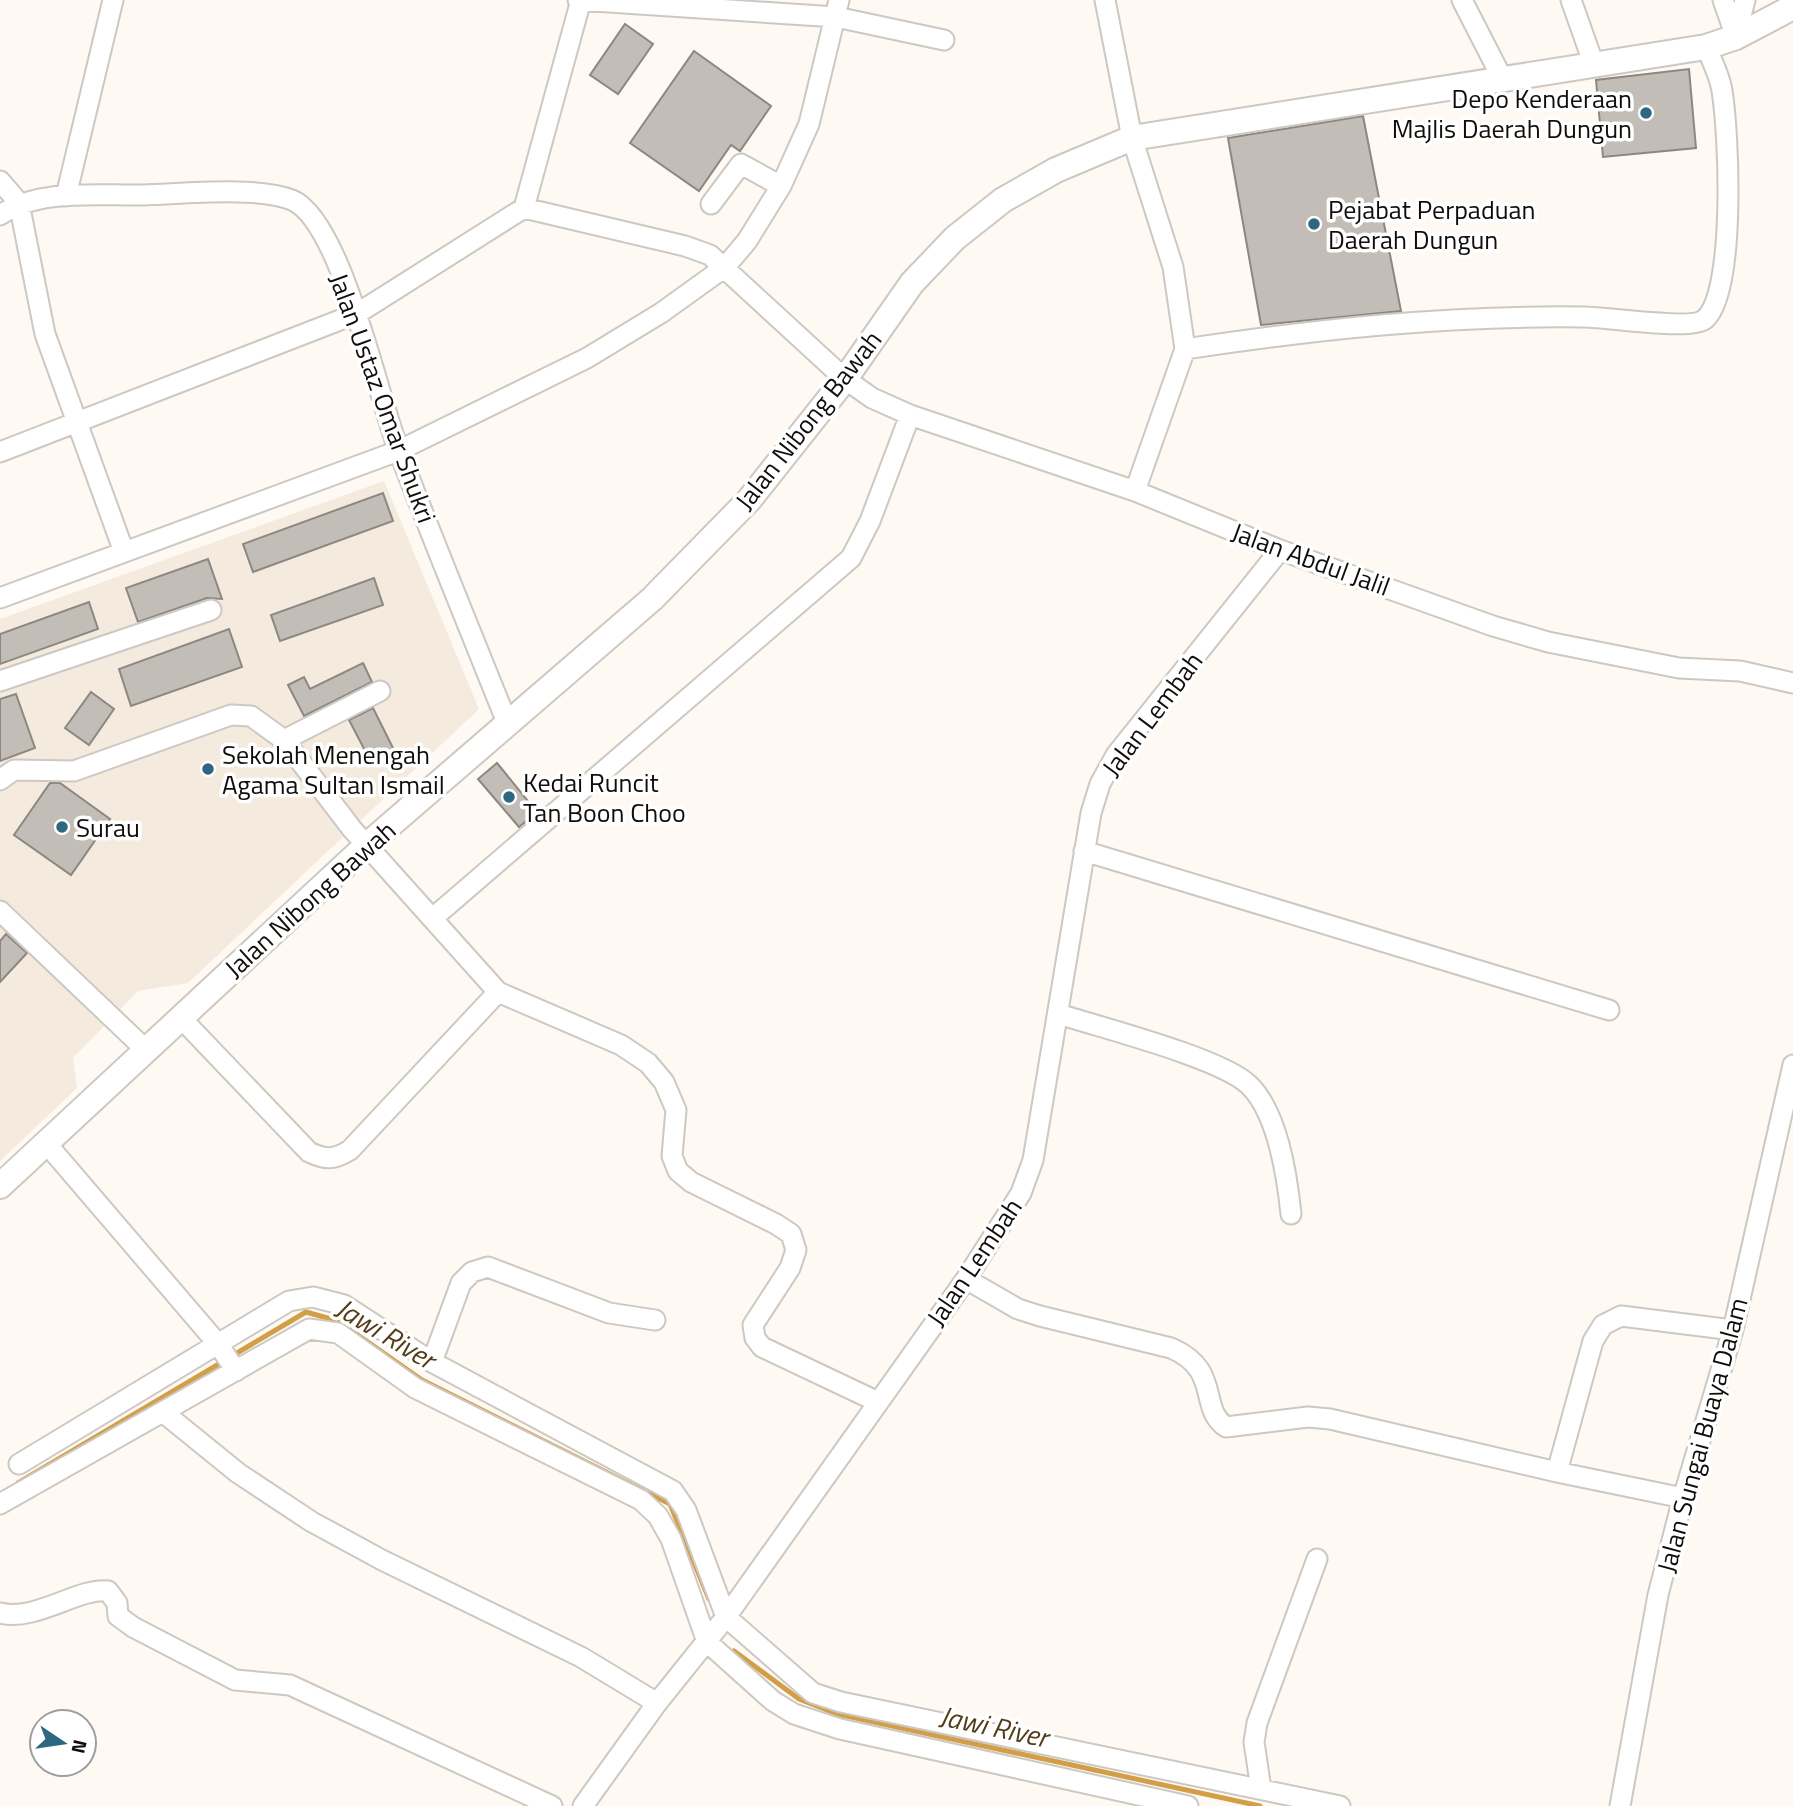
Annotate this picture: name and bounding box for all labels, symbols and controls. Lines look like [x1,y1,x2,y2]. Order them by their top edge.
place label: Depo Kenderaan Majlis Daerah Dungun [1392,79,1632,148]
marker: Depo Kenderaan Majlis Daerah Dungun [1638,105,1654,121]
place label: Pejabat Perpaduan Daerah Dungun [1328,190,1535,259]
marker: Pejabat Perpaduan Daerah Dungun [1306,216,1322,232]
street label: Jalan Ustaz Omar Shukri [320,268,446,528]
street label: Jalan Nibong Bawah [725,322,891,518]
street label: Jalan Abdul Jalil [1226,512,1396,606]
street label: Jalan Lembah [1092,644,1212,784]
place label: Sekolah Menengah Agama Sultan Ismail [222,735,445,804]
marker: Sekolah Menengah Agama Sultan Ismail [200,761,216,777]
place label: Kedai Runcit Tan Boon Choo [523,763,686,832]
marker: Kedai Runcit Tan Boon Choo [501,789,517,805]
place label: Surau [76,808,140,847]
street label: Jalan Nibong Bawah [216,811,404,987]
marker: Surau [54,819,70,835]
street label: Jalan Lembah [917,1190,1031,1334]
water label: Jawi River [328,1286,447,1381]
street label: Jalan Sungai Buaya Dalam [1647,1293,1757,1577]
water label: Jawi River [936,1694,1055,1759]
north arrow [28,1708,98,1778]
text: N [64,1737,96,1757]

